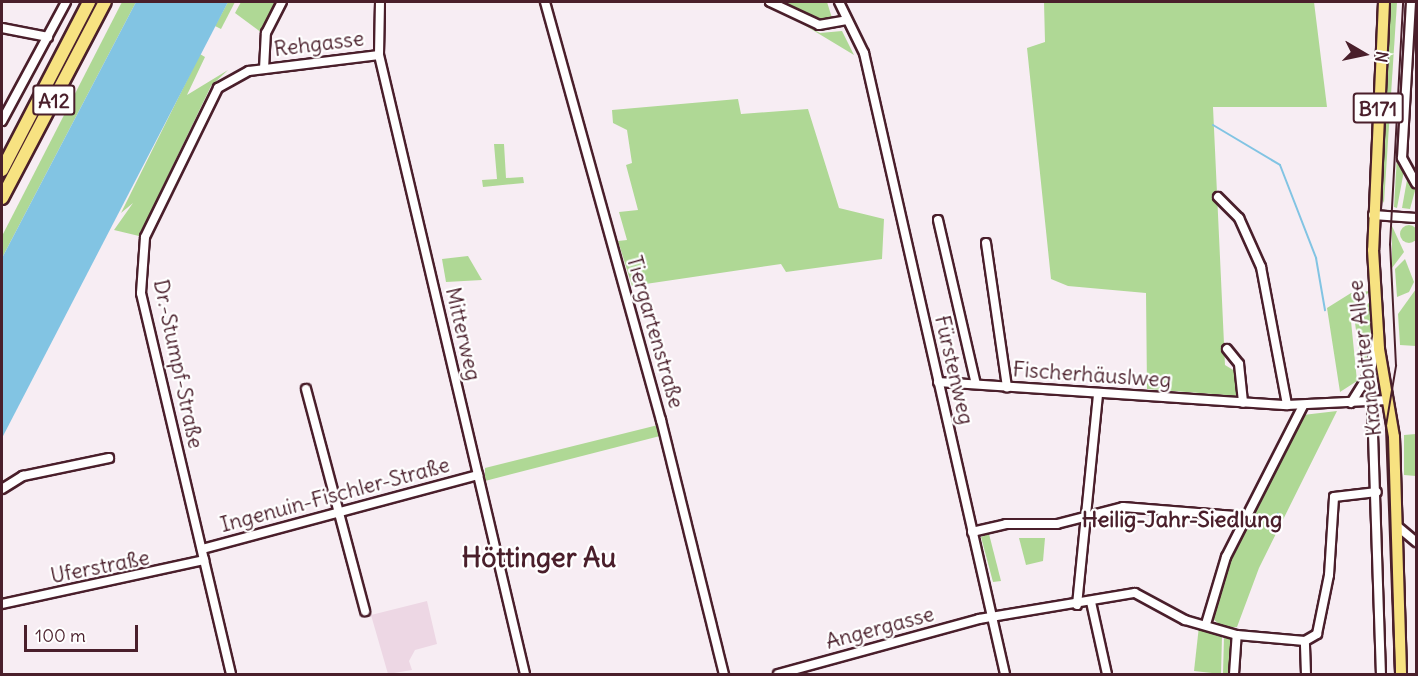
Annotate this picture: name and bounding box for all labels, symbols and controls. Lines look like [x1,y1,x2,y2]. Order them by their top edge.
north arrow [1334,24,1394,84]
street label: Rehgasse [273,26,365,62]
text: N [1371,50,1393,64]
road number: A12 [32,83,76,117]
road number: B171 [1352,91,1404,125]
street label: Tiergartenstraße [621,253,689,411]
street label: Dr.-Stumpf-Straße [148,277,208,451]
street label: Kranebitter Allee [1343,278,1387,438]
street label: Mitterweg [440,285,486,383]
street label: Fürstenweg [929,313,979,427]
street label: Fischerhäuslweg [1012,357,1172,393]
street label: Ingenuin-Fischler-Straße [218,452,452,538]
district label: Heilig-Jahr-Siedlung [1082,507,1282,533]
district label: Höttinger Au [462,542,616,574]
street label: Uferstraße [48,545,152,589]
street label: Angergasse [823,601,937,655]
scale bar [27,613,141,651]
text: 100 m [35,624,86,647]

